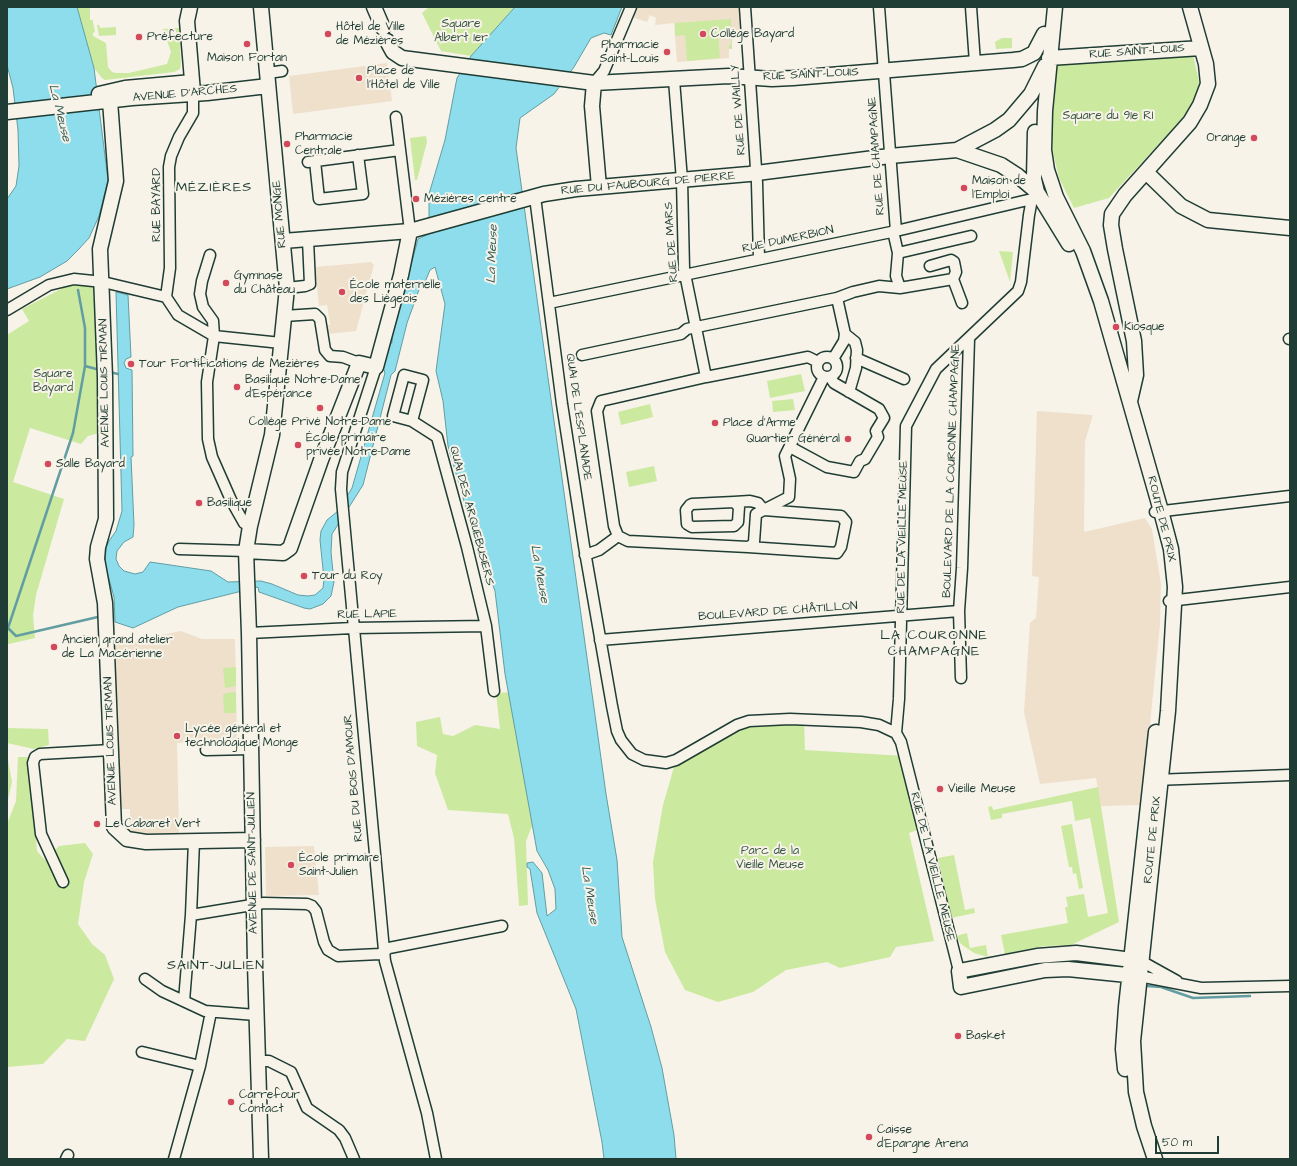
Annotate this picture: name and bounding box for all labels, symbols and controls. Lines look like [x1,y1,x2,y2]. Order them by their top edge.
park label: Square Albert 1er [434,17,488,45]
place label: Hôtel de Ville de Mézières [336,20,405,48]
place label: Collège Bayard [711,27,794,41]
marker: Hôtel de Ville de Mézières [323,29,333,39]
marker: Collège Bayard [698,29,708,39]
place label: Préfecture [147,30,213,44]
marker: Préfecture [134,32,144,42]
place label: Pharmacie Saint-Louis [600,38,659,66]
marker: Maison Fortan [242,39,252,49]
street label: RUE SAINT-LOUIS [1089,41,1185,63]
marker: Pharmacie Saint-Louis [662,47,672,57]
place label: Maison Fortan [207,51,287,65]
place label: Place de l'Hôtel de Ville [367,64,440,92]
street label: RUE DE WAILLY [729,64,749,156]
street label: RUE SAINT-LOUIS [763,65,859,85]
marker: Place de l'Hôtel de Ville [354,73,364,83]
street label: AVENUE D'ARCHES [132,82,238,106]
water label: La Meuse [44,83,74,143]
street label: RUE DE CHAMPAGNE [866,96,888,216]
park label: Square du 91e RI [1062,109,1154,123]
place label: Pharmacie Centrale [295,130,353,158]
place label: Orange [1207,131,1246,145]
marker: Orange [1249,133,1259,143]
marker: Pharmacie Centrale [282,139,292,149]
street label: RUE BAYARD [150,168,164,242]
street label: RUE DU FAUBOURG DE PIERRE [560,169,736,199]
place label: Maison de l'Emploi [972,174,1026,202]
street label: RUE MONGE [270,179,290,249]
district label: MÉZIÈRES [176,180,252,196]
marker: Maison de l'Emploi [959,183,969,193]
place label: Mézières centre [424,192,517,206]
marker: Mézières centre [411,194,421,204]
street label: RUE DE MARS [662,201,682,283]
street label: RUE DUMERBION [741,223,835,257]
water label: La Meuse [484,224,502,284]
place label: Gymnase du Château [234,269,295,297]
marker: Gymnase du Château [221,278,231,288]
place label: École maternelle des Liègeois [350,278,441,306]
marker: École maternelle des Liègeois [337,287,347,297]
street label: AVENUE LOUIS TIRMAN [97,318,113,448]
place label: Kiosque [1124,320,1165,334]
marker: Kiosque [1111,322,1121,332]
street label: BOULEVARD DE LA COURONNE CHAMPAGNE [940,344,964,598]
street label: QUAI DE L'ESPLANADE [562,353,594,481]
place label: Tour Fortifications de Mezières [139,357,319,371]
marker: Tour Fortifications de Mezières [126,359,136,369]
park label: Square Bayard [33,367,73,395]
place label: Basilique Notre-Dame d'Espérance [245,373,360,401]
marker: Basilique Notre-Dame d'Espérance [232,382,242,392]
marker: Collège Privé Notre-Dame [315,403,325,413]
place label: Collège Privé Notre-Dame [249,415,391,429]
place label: Place d'Arme [723,416,796,430]
marker: Place d'Arme [710,418,720,428]
place label: École primaire privée Notre-Dame [306,431,411,459]
place label: Quartier Général [746,432,840,446]
marker: Quartier Général [843,434,853,444]
marker: École primaire privée Notre-Dame [293,440,303,450]
street label: QUAI DES ARQUEBUSIERS [445,445,497,587]
place label: Salle Bayard [56,457,125,471]
marker: Salle Bayard [43,459,53,469]
street label: RUE DE LA VIEILLE MEUSE [894,460,912,614]
street label: ROUTE DE PRIX [1143,475,1179,563]
place label: Basilique [207,496,252,510]
marker: Basilique [194,498,204,508]
water label: La Meuse [526,544,552,604]
place label: Tour du Roy [312,569,383,583]
marker: Tour du Roy [299,571,309,581]
street label: BOULEVARD DE CHÂTILLON [698,599,858,625]
street label: RUE LAPIE [337,607,397,623]
district label: LA COURONNE CHAMPAGNE [880,628,988,660]
place label: Ancien grand atelier de La Macérienne [62,633,173,661]
marker: Ancien grand atelier de La Macérienne [49,642,59,652]
street label: AVENUE LOUIS TIRMAN [102,676,120,806]
street label: RUE DU BOIS D'AMOUR [341,714,367,842]
place label: Lycée général et technologique Monge [185,722,298,750]
marker: Lycée général et technologique Monge [172,731,182,741]
place label: Vieille Meuse [948,782,1016,796]
marker: Vieille Meuse [935,784,945,794]
street label: RUE DE LA VIEILLE MEUSE [907,791,957,943]
street label: AVENUE DE SAINT-JULIEN [245,792,261,934]
street label: ROUTE DE PRIX [1141,796,1165,884]
place label: Le Cabaret Vert [105,817,200,831]
marker: Le Cabaret Vert [92,819,102,829]
park label: Parc de la Vieille Meuse [736,844,804,872]
place label: École primaire Saint-Julien [299,851,379,879]
marker: École primaire Saint-Julien [286,860,296,870]
water label: La Meuse [577,865,601,925]
district label: SAINT-JULIEN [167,958,265,974]
place label: Basket [966,1029,1005,1043]
marker: Basket [953,1031,963,1041]
place label: Carrefour Contact [239,1088,300,1116]
marker: Carrefour Contact [226,1097,236,1107]
place label: Caisse d'Epargne Arena [877,1123,968,1151]
scale bar [1157,1128,1221,1154]
marker: Caisse d'Epargne Arena [864,1132,874,1142]
text: 50 m [1162,1134,1192,1151]

